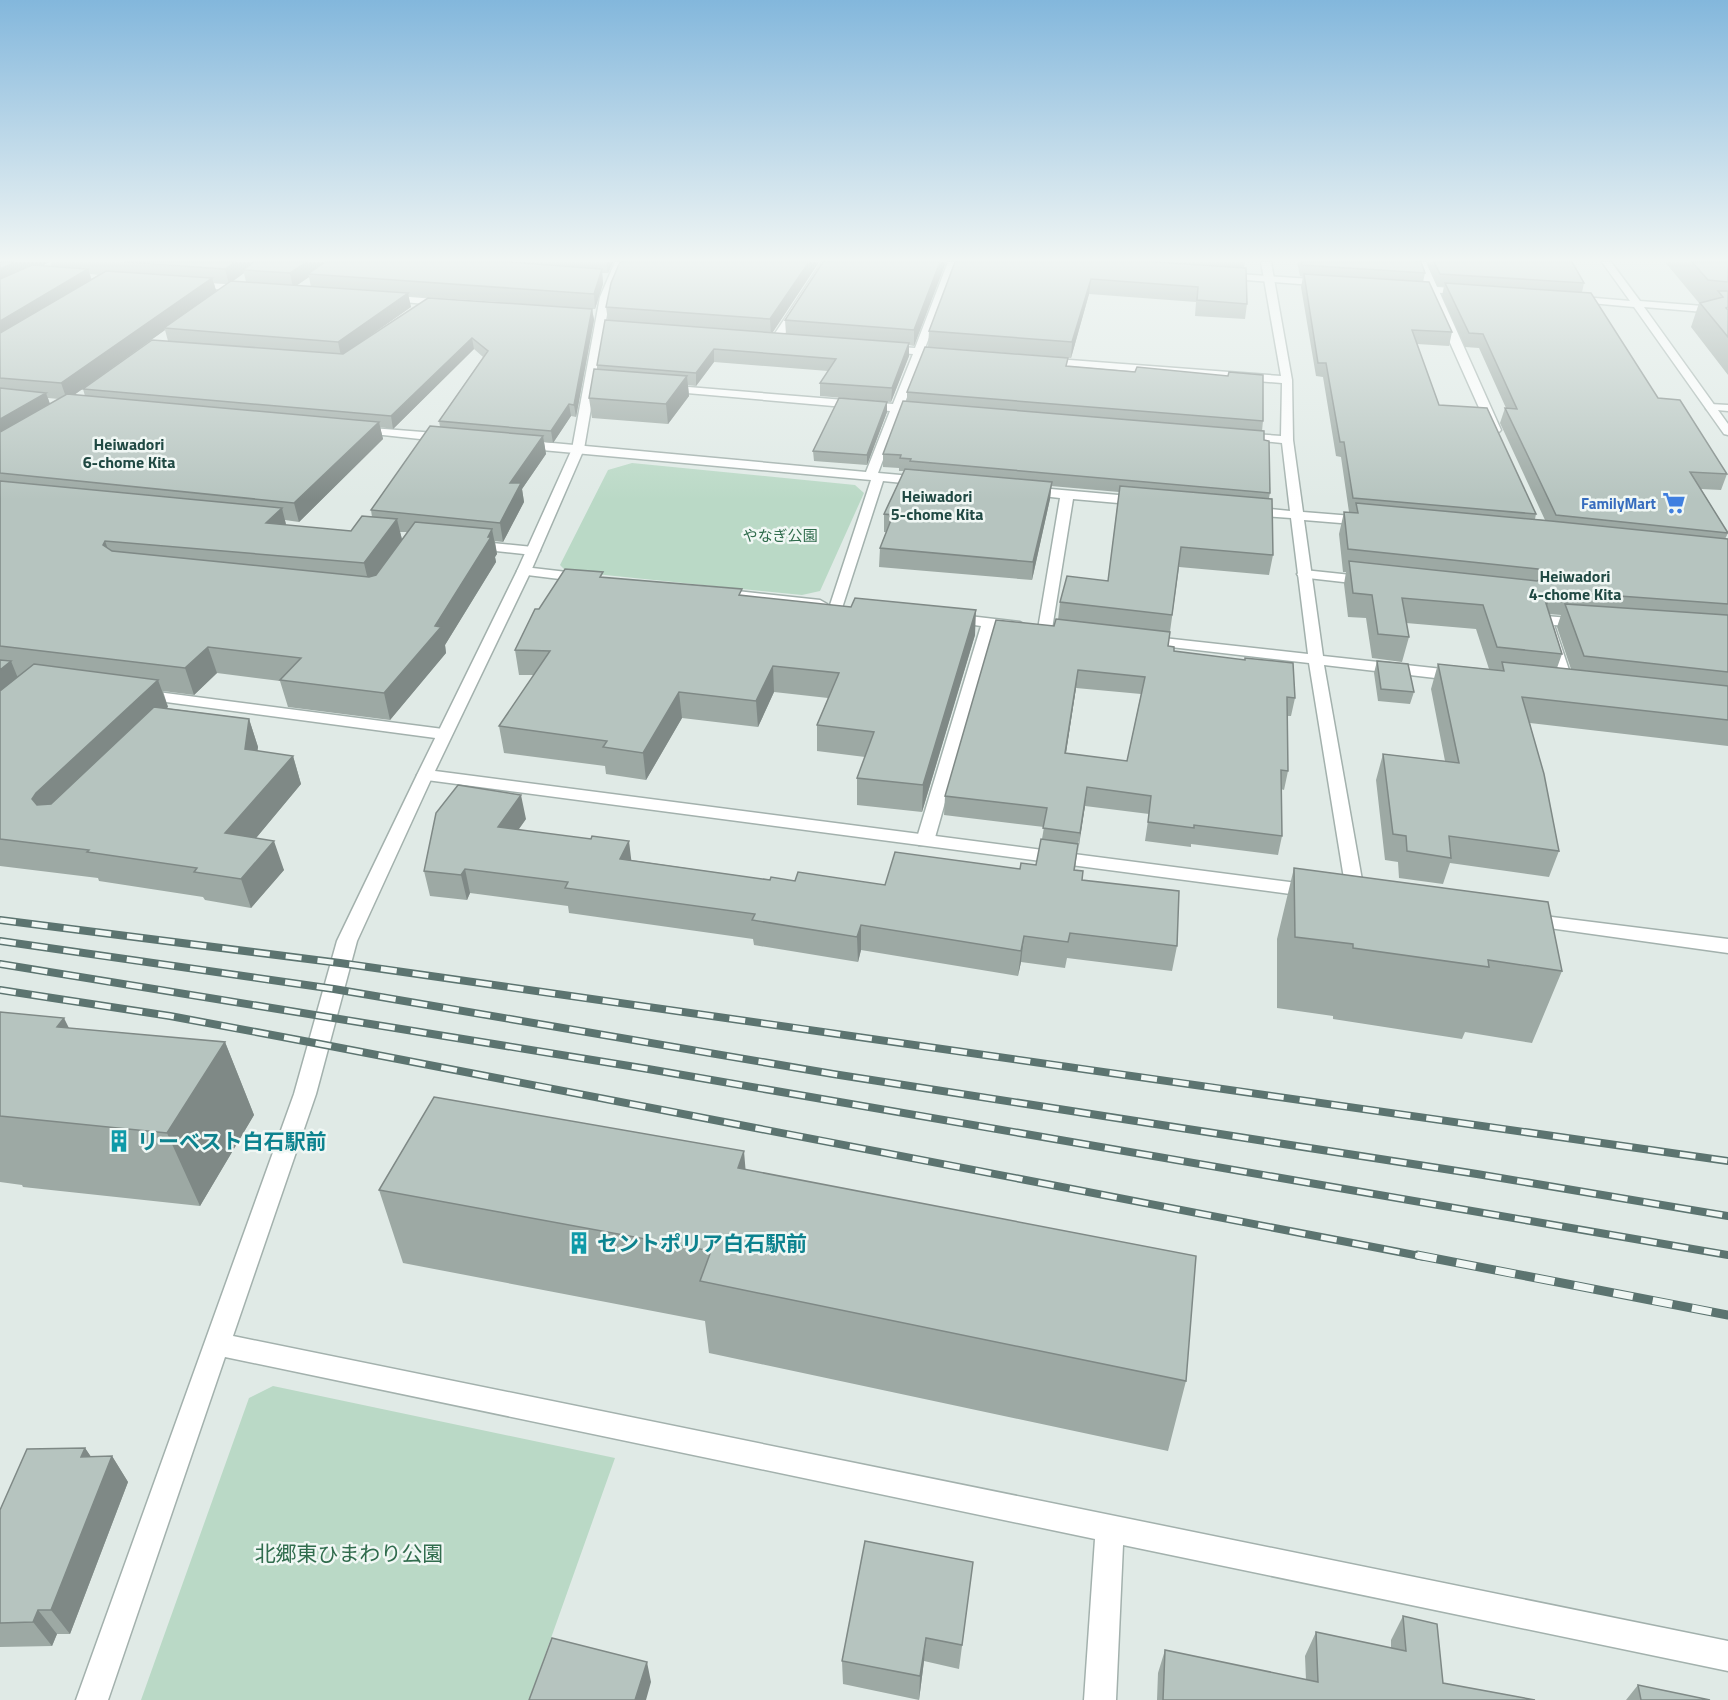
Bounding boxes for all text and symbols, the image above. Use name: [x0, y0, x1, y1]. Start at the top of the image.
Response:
district label: Heiwadori 6-chome Kita: [83, 432, 175, 474]
district label: Heiwadori 5-chome Kita: [891, 484, 983, 526]
supermarket icon: FamilyMart: [1661, 490, 1687, 516]
place label: FamilyMart: [1581, 492, 1657, 515]
park label: やなぎ公園: [742, 524, 818, 547]
district label: Heiwadori 4-chome Kita: [1529, 564, 1621, 606]
place label: リーベスト白石駅前: [137, 1125, 326, 1157]
building icon: リーベスト白石駅前: [106, 1128, 132, 1154]
place label: セントポリア白石駅前: [597, 1227, 807, 1259]
building icon: セントポリア白石駅前: [566, 1230, 592, 1256]
park label: 北郷東ひまわり公園: [255, 1537, 444, 1569]

